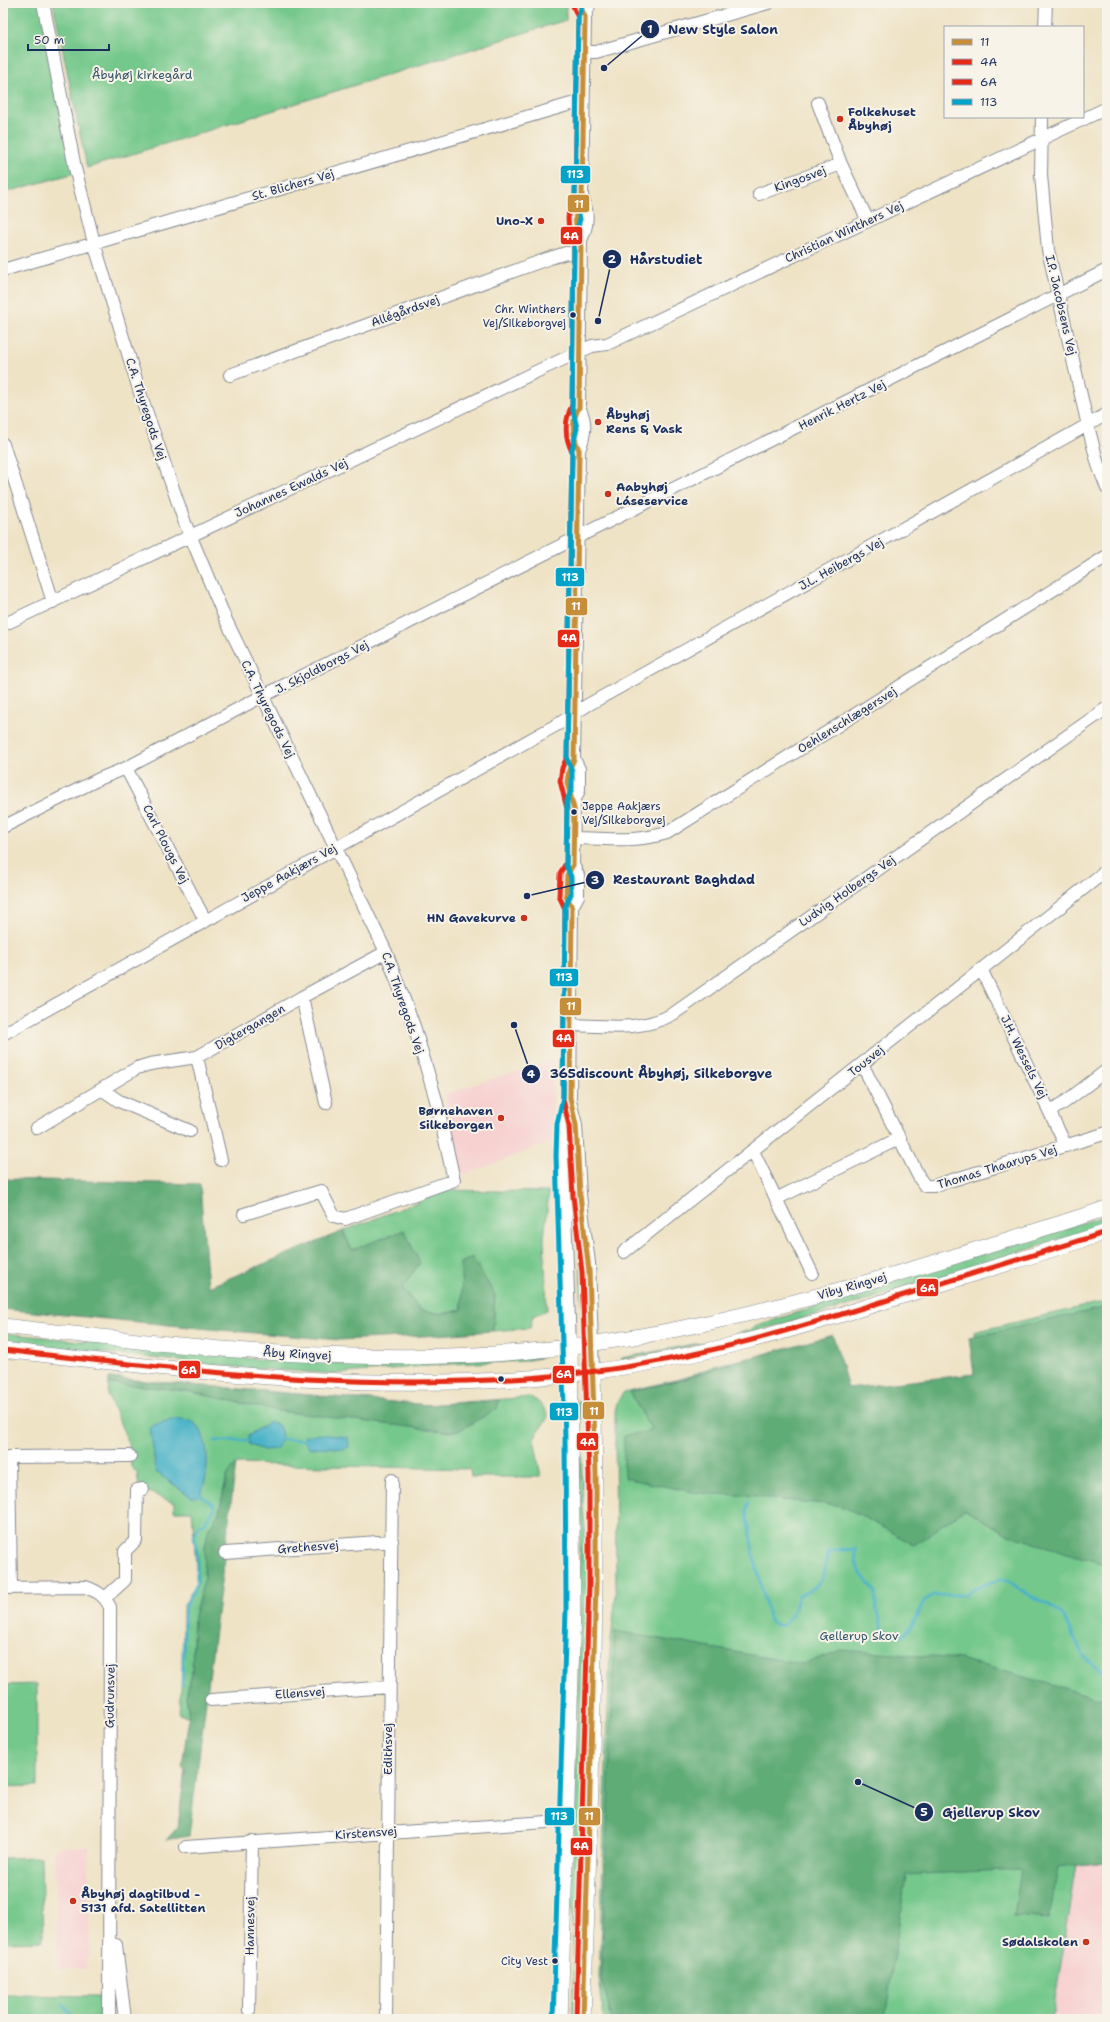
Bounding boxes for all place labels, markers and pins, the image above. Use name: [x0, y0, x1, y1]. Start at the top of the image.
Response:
callout: New Style Salon: [640, 17, 786, 42]
place label: Folkehuset Åbyhøj: [848, 104, 916, 134]
marker: Folkehuset Åbyhøj: [835, 114, 845, 124]
place label: Uno-X: [496, 213, 533, 229]
marker: Uno-X: [536, 216, 546, 226]
callout: Hårstudiet: [602, 247, 711, 272]
place label: Chr. Winthers Vej/Silkeborgvej: [483, 302, 566, 331]
marker: Chr. Winthers Vej/Silkeborgvej: [568, 310, 578, 320]
place label: Åbyhøj Rens & Vask: [606, 407, 683, 437]
marker: Åbyhøj Rens & Vask: [593, 417, 603, 427]
place label: Aabyhøj Láseservice: [616, 479, 688, 509]
marker: Aabyhøj Láseservice: [603, 489, 613, 499]
place label: Jeppe Aakjærs Vej/Silkeborgvej: [582, 799, 666, 828]
marker: Jeppe Aakjærs Vej/Silkeborgvej: [569, 807, 579, 817]
callout: Restaurant Baghdad: [585, 867, 763, 892]
place label: HN Gavekurve: [427, 910, 516, 926]
marker: HN Gavekurve: [519, 913, 529, 923]
callout: 365discount Åbyhøj, Silkeborgve: [521, 1061, 780, 1086]
place label: Børnehaven Silkeborgen: [418, 1103, 493, 1133]
marker: Børnehaven Silkeborgen: [496, 1113, 506, 1123]
unlabelled marker: [496, 1374, 506, 1384]
callout: Gjellerup Skov: [914, 1800, 1048, 1825]
place label: Åbyhøj dagtilbud - 5131 afd. Satellitten: [81, 1886, 205, 1916]
marker: Åbyhøj dagtilbud - 5131 afd. Satellitten: [68, 1896, 78, 1906]
place label: Sødalskolen: [1002, 1934, 1078, 1950]
marker: Sødalskolen: [1081, 1937, 1091, 1947]
place label: City Vest: [501, 1954, 548, 1969]
marker: City Vest: [550, 1956, 560, 1966]

